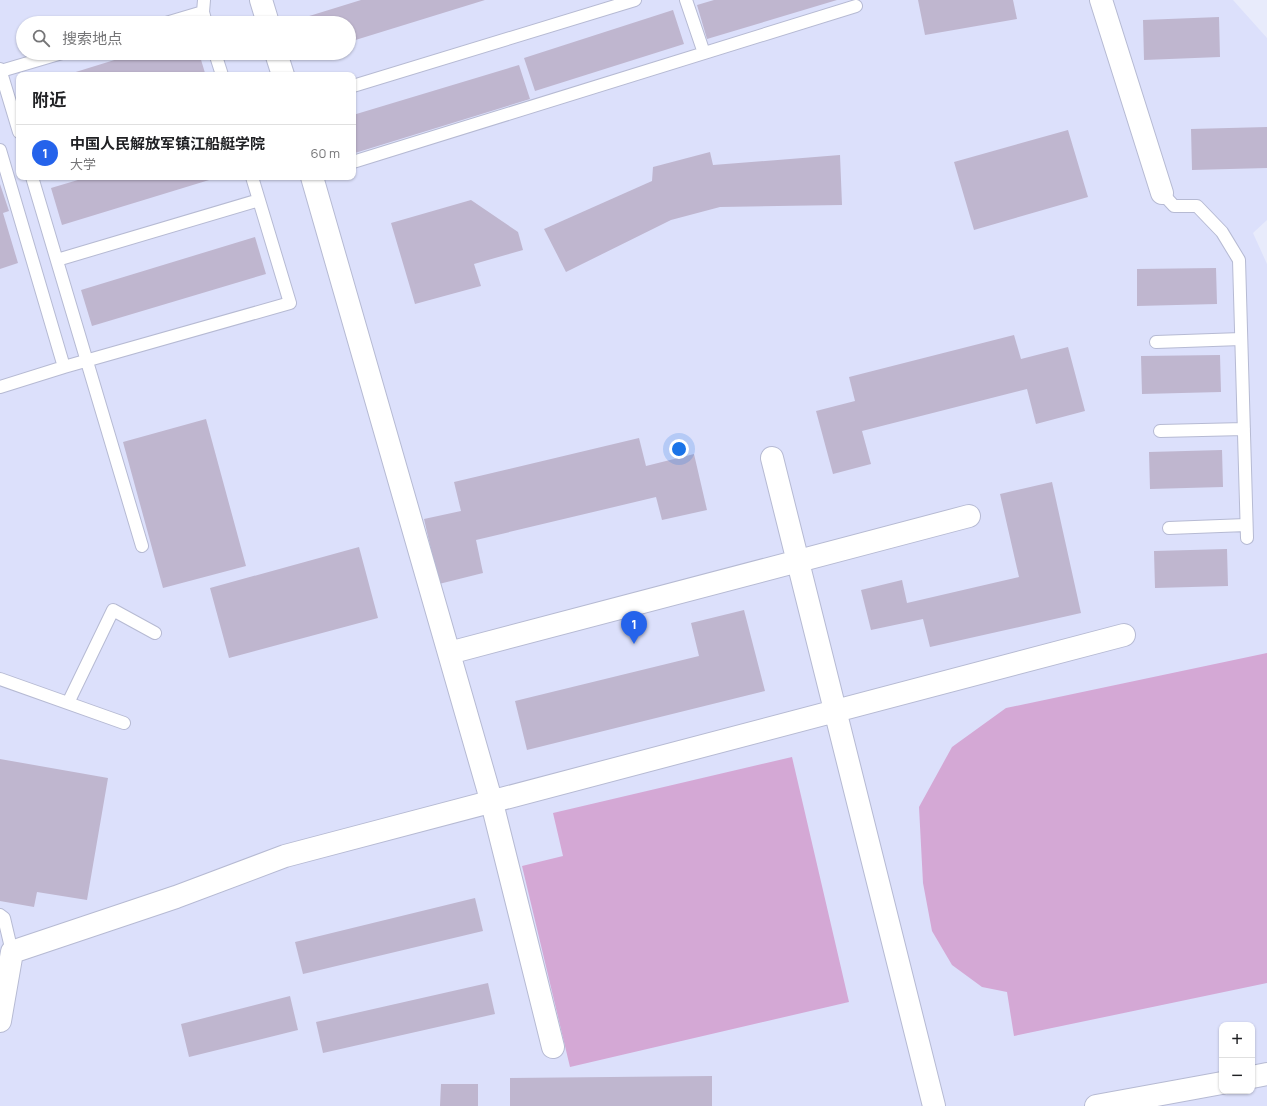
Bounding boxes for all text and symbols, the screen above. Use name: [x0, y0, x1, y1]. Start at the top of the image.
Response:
search box: [16, 16, 356, 60]
icon: search: [30, 27, 52, 49]
text: 搜索地点: [62, 28, 122, 49]
text: 附近: [32, 88, 66, 111]
text: 中国人民解放军镇江船艇学院: [70, 133, 265, 154]
text: 1: [42, 144, 48, 162]
text: 60 m: [310, 144, 340, 162]
text: 大学: [70, 155, 96, 173]
your location: [669, 439, 689, 459]
pin: 1: [621, 611, 647, 644]
map controls: [1219, 1022, 1255, 1094]
button: +: [1219, 1022, 1255, 1058]
button: −: [1219, 1058, 1255, 1094]

